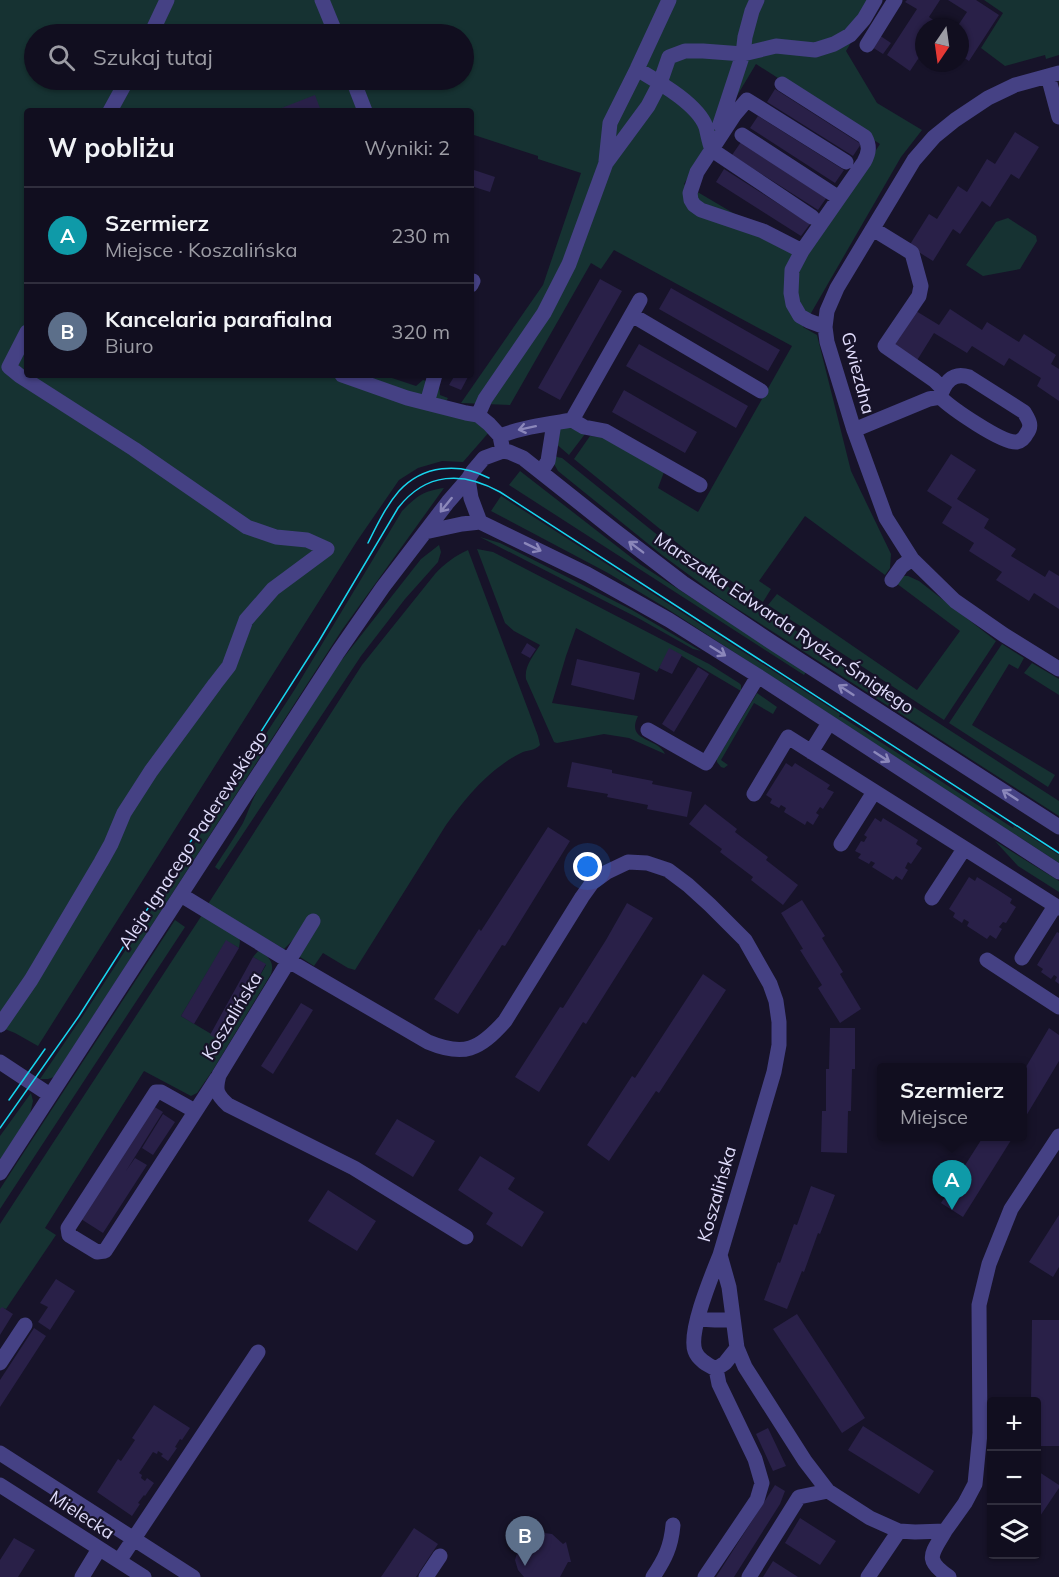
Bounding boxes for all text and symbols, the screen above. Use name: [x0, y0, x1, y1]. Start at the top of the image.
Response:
north arrow: [915, 18, 969, 72]
search box: [24, 24, 474, 90]
icon: search: [45, 41, 78, 74]
text: Szukaj tutaj: [93, 43, 213, 71]
text: W pobliżu: [48, 131, 175, 164]
text: Wyniki: 2: [364, 135, 450, 160]
text: Szermierz: [105, 209, 209, 237]
text: A: [60, 223, 75, 248]
text: 230 m: [391, 223, 450, 248]
text: Miejsce · Koszalińska: [105, 237, 297, 262]
text: Kancelaria parafialna: [105, 305, 332, 333]
text: B: [61, 319, 74, 344]
text: 320 m: [391, 319, 450, 344]
street label: Gwiezdna: [836, 329, 880, 416]
text: Biuro: [105, 333, 153, 358]
one-way arrow: [517, 423, 537, 434]
one-way arrow: [439, 497, 452, 513]
street label: Marszałka Edwarda Rydza-Śmigłego: [650, 527, 918, 718]
one-way arrow: [629, 541, 645, 554]
one-way arrow: [524, 542, 542, 554]
one-way arrow: [709, 645, 726, 657]
one-way arrow: [837, 683, 854, 696]
street label: Aleja Ignacego Paderewskiego: [113, 726, 272, 953]
one-way arrow: [873, 752, 890, 764]
one-way arrow: [1002, 789, 1019, 801]
your location: [573, 852, 602, 881]
street label: Koszalińska: [196, 968, 267, 1064]
popup: [877, 1063, 1027, 1141]
text: Szermierz: [900, 1076, 1004, 1104]
text: Miejsce: [900, 1104, 968, 1129]
street label: Koszalińska: [692, 1143, 741, 1244]
pin: A: [932, 1160, 972, 1210]
map controls: [987, 1397, 1041, 1559]
button: +: [987, 1397, 1041, 1451]
button: −: [987, 1451, 1041, 1505]
street label: Mielecka: [46, 1485, 119, 1544]
button: layers: [987, 1505, 1041, 1559]
pin: B: [506, 1516, 544, 1566]

